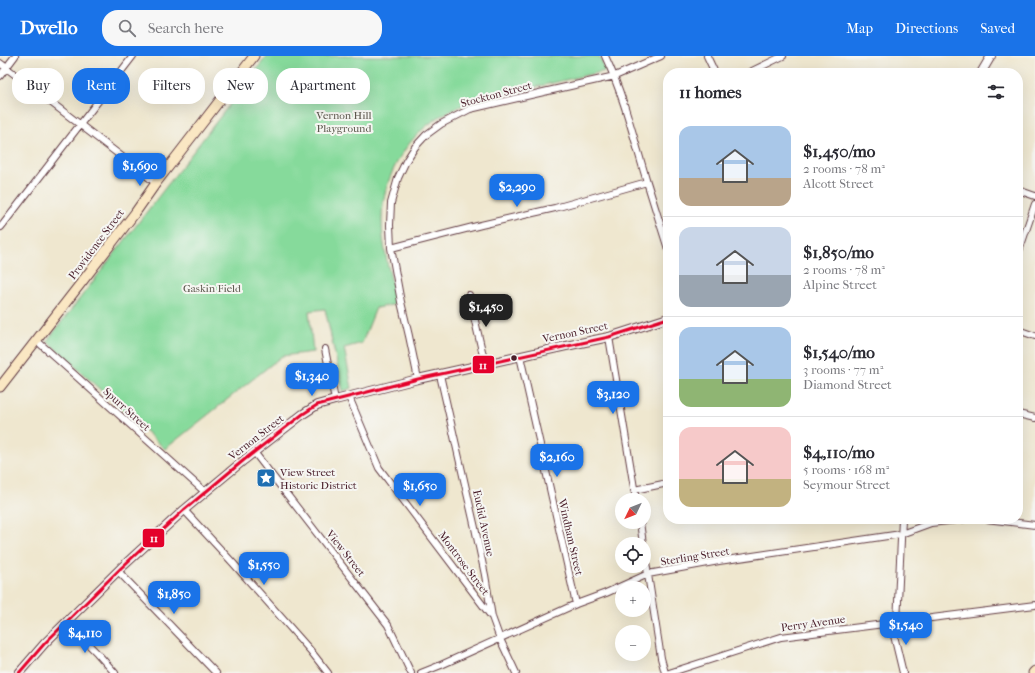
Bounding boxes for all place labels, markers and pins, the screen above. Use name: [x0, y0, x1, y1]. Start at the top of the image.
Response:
pin: $1,690: [107, 153, 173, 187]
pin: $2,290: [484, 174, 550, 208]
pin: $1,450: [453, 294, 519, 328]
unlabelled marker: [509, 353, 519, 363]
pin: $1,340: [279, 363, 345, 397]
pin: $3,120: [580, 381, 646, 415]
pin: $2,160: [524, 444, 590, 478]
place label: View Street Historic District: [279, 466, 357, 492]
place icon: View Street Historic District: [255, 467, 277, 489]
pin: $1,650: [387, 473, 453, 507]
pin: $1,550: [231, 552, 297, 586]
pin: $1,850: [141, 581, 207, 615]
pin: $1,540: [873, 612, 939, 646]
pin: $4,110: [52, 620, 118, 654]

